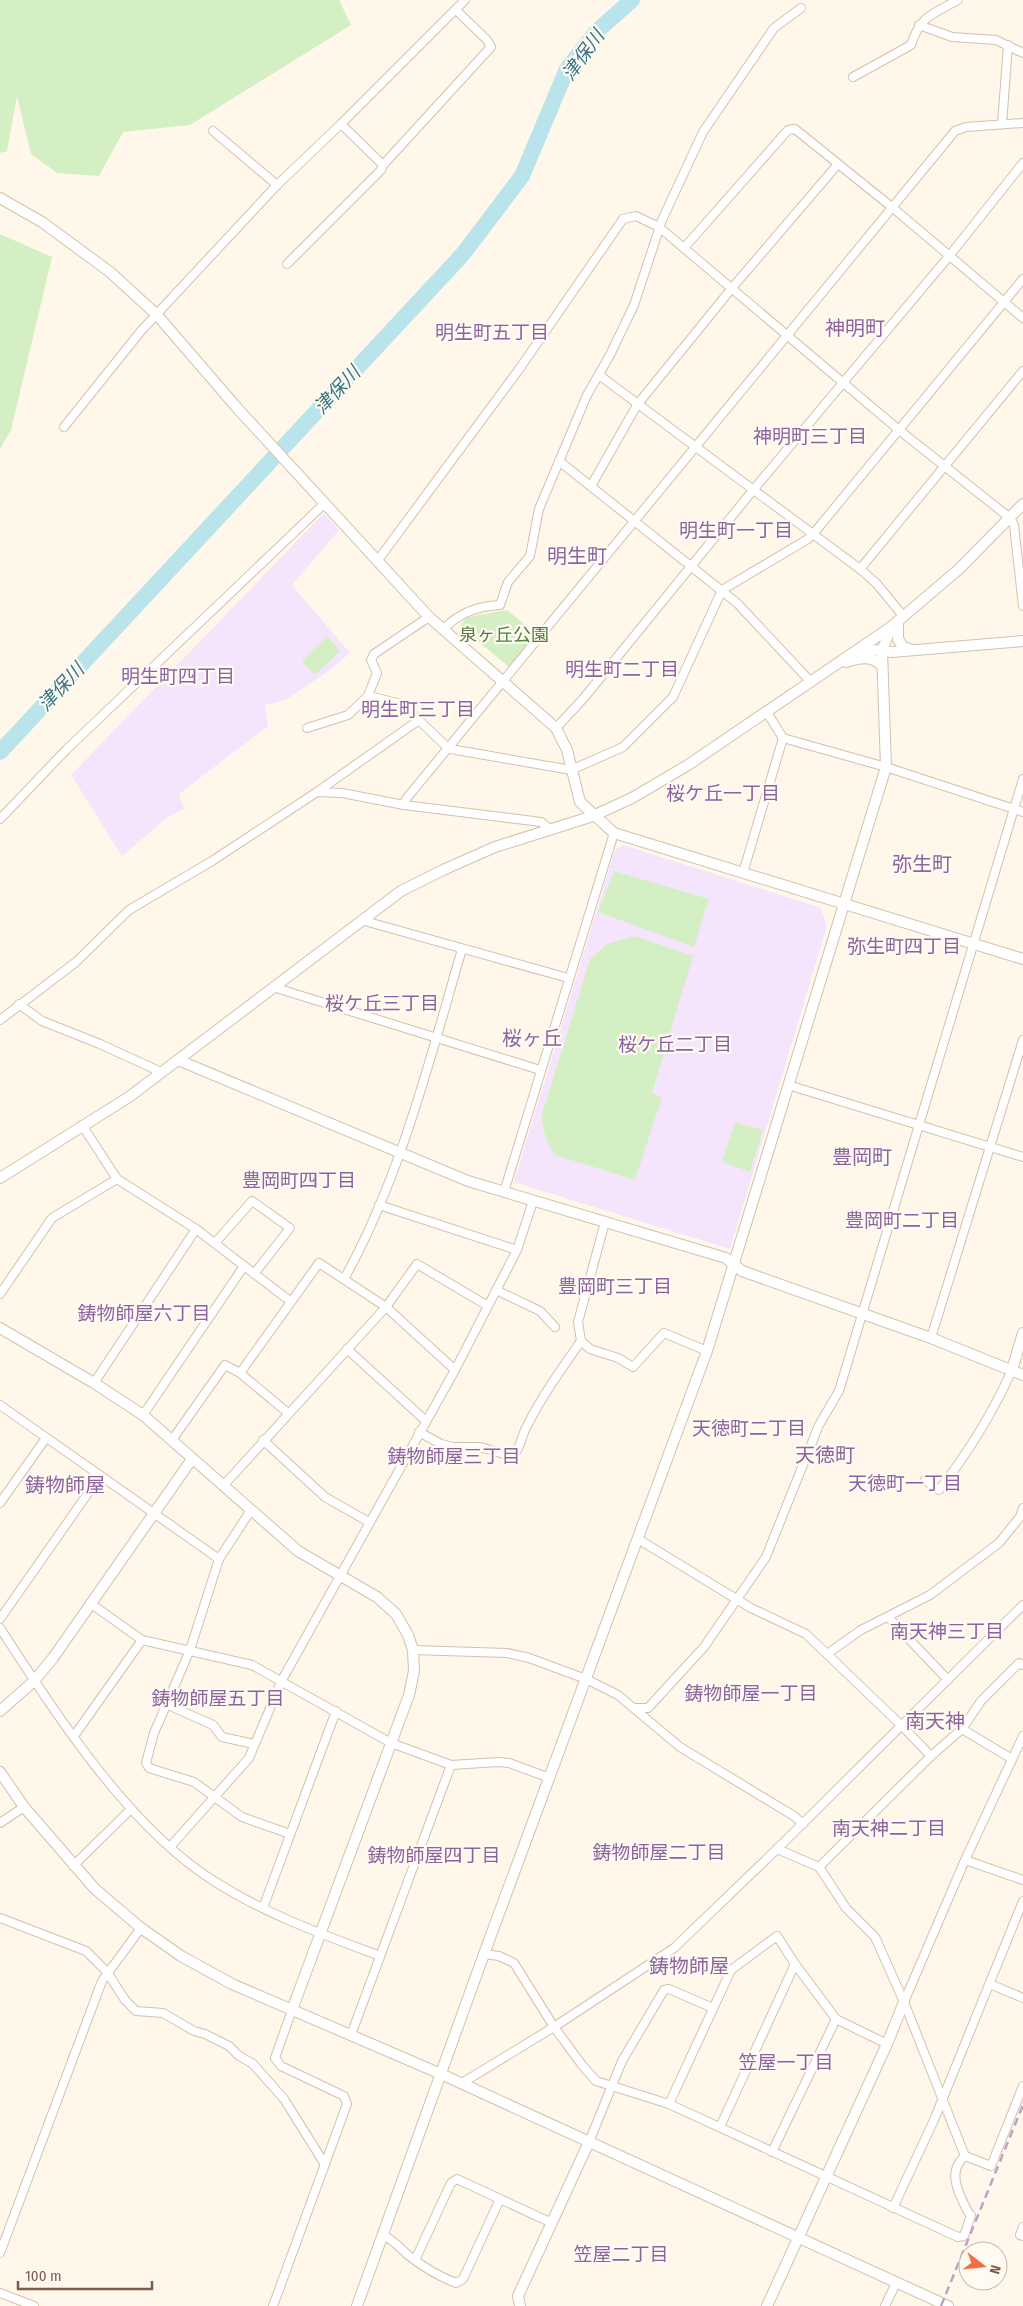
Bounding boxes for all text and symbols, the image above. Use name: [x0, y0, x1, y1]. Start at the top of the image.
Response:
water label: 津保川: [557, 24, 610, 85]
district label: 神明町: [825, 316, 885, 340]
district label: 明生町五丁目: [435, 321, 549, 344]
water label: 津保川: [309, 360, 366, 419]
district label: 神明町三丁目: [753, 425, 867, 448]
district label: 明生町一丁目: [679, 519, 793, 542]
district label: 明生町: [547, 544, 607, 568]
park label: 泉ヶ丘公園: [459, 624, 549, 646]
water label: 津保川: [33, 657, 90, 716]
district label: 明生町二丁目: [565, 658, 679, 681]
district label: 明生町四丁目: [121, 665, 235, 688]
district label: 明生町三丁目: [361, 698, 475, 721]
district label: 桜ケ丘一丁目: [666, 782, 780, 805]
district label: 弥生町: [892, 852, 952, 876]
district label: 弥生町四丁目: [847, 935, 961, 958]
district label: 桜ケ丘三丁目: [325, 992, 439, 1015]
district label: 桜ヶ丘: [502, 1026, 562, 1050]
district label: 桜ケ丘二丁目: [618, 1033, 732, 1056]
district label: 豊岡町: [832, 1145, 892, 1169]
district label: 豊岡町四丁目: [242, 1169, 356, 1192]
district label: 豊岡町二丁目: [845, 1209, 959, 1232]
district label: 豊岡町三丁目: [558, 1275, 672, 1298]
district label: 鋳物師屋六丁目: [77, 1302, 211, 1325]
district label: 天徳町二丁目: [692, 1417, 806, 1440]
district label: 天徳町: [795, 1443, 855, 1467]
district label: 鋳物師屋三丁目: [387, 1445, 521, 1468]
district label: 天徳町一丁目: [848, 1472, 962, 1495]
district label: 鋳物師屋: [25, 1473, 105, 1497]
district label: 南天神三丁目: [890, 1620, 1004, 1643]
district label: 鋳物師屋一丁目: [684, 1682, 818, 1705]
district label: 鋳物師屋五丁目: [151, 1687, 285, 1710]
district label: 南天神: [905, 1709, 965, 1733]
district label: 南天神二丁目: [832, 1817, 946, 1840]
district label: 鋳物師屋二丁目: [592, 1841, 726, 1864]
district label: 鋳物師屋四丁目: [367, 1844, 501, 1867]
district label: 鋳物師屋: [649, 1954, 729, 1978]
district label: 笠屋一丁目: [738, 2051, 834, 2074]
north arrow: [958, 2241, 1008, 2291]
district label: 笠屋二丁目: [573, 2243, 669, 2266]
scale bar: [18, 2258, 151, 2290]
text: N: [986, 2263, 1004, 2276]
text: 100 m: [25, 2267, 62, 2285]

